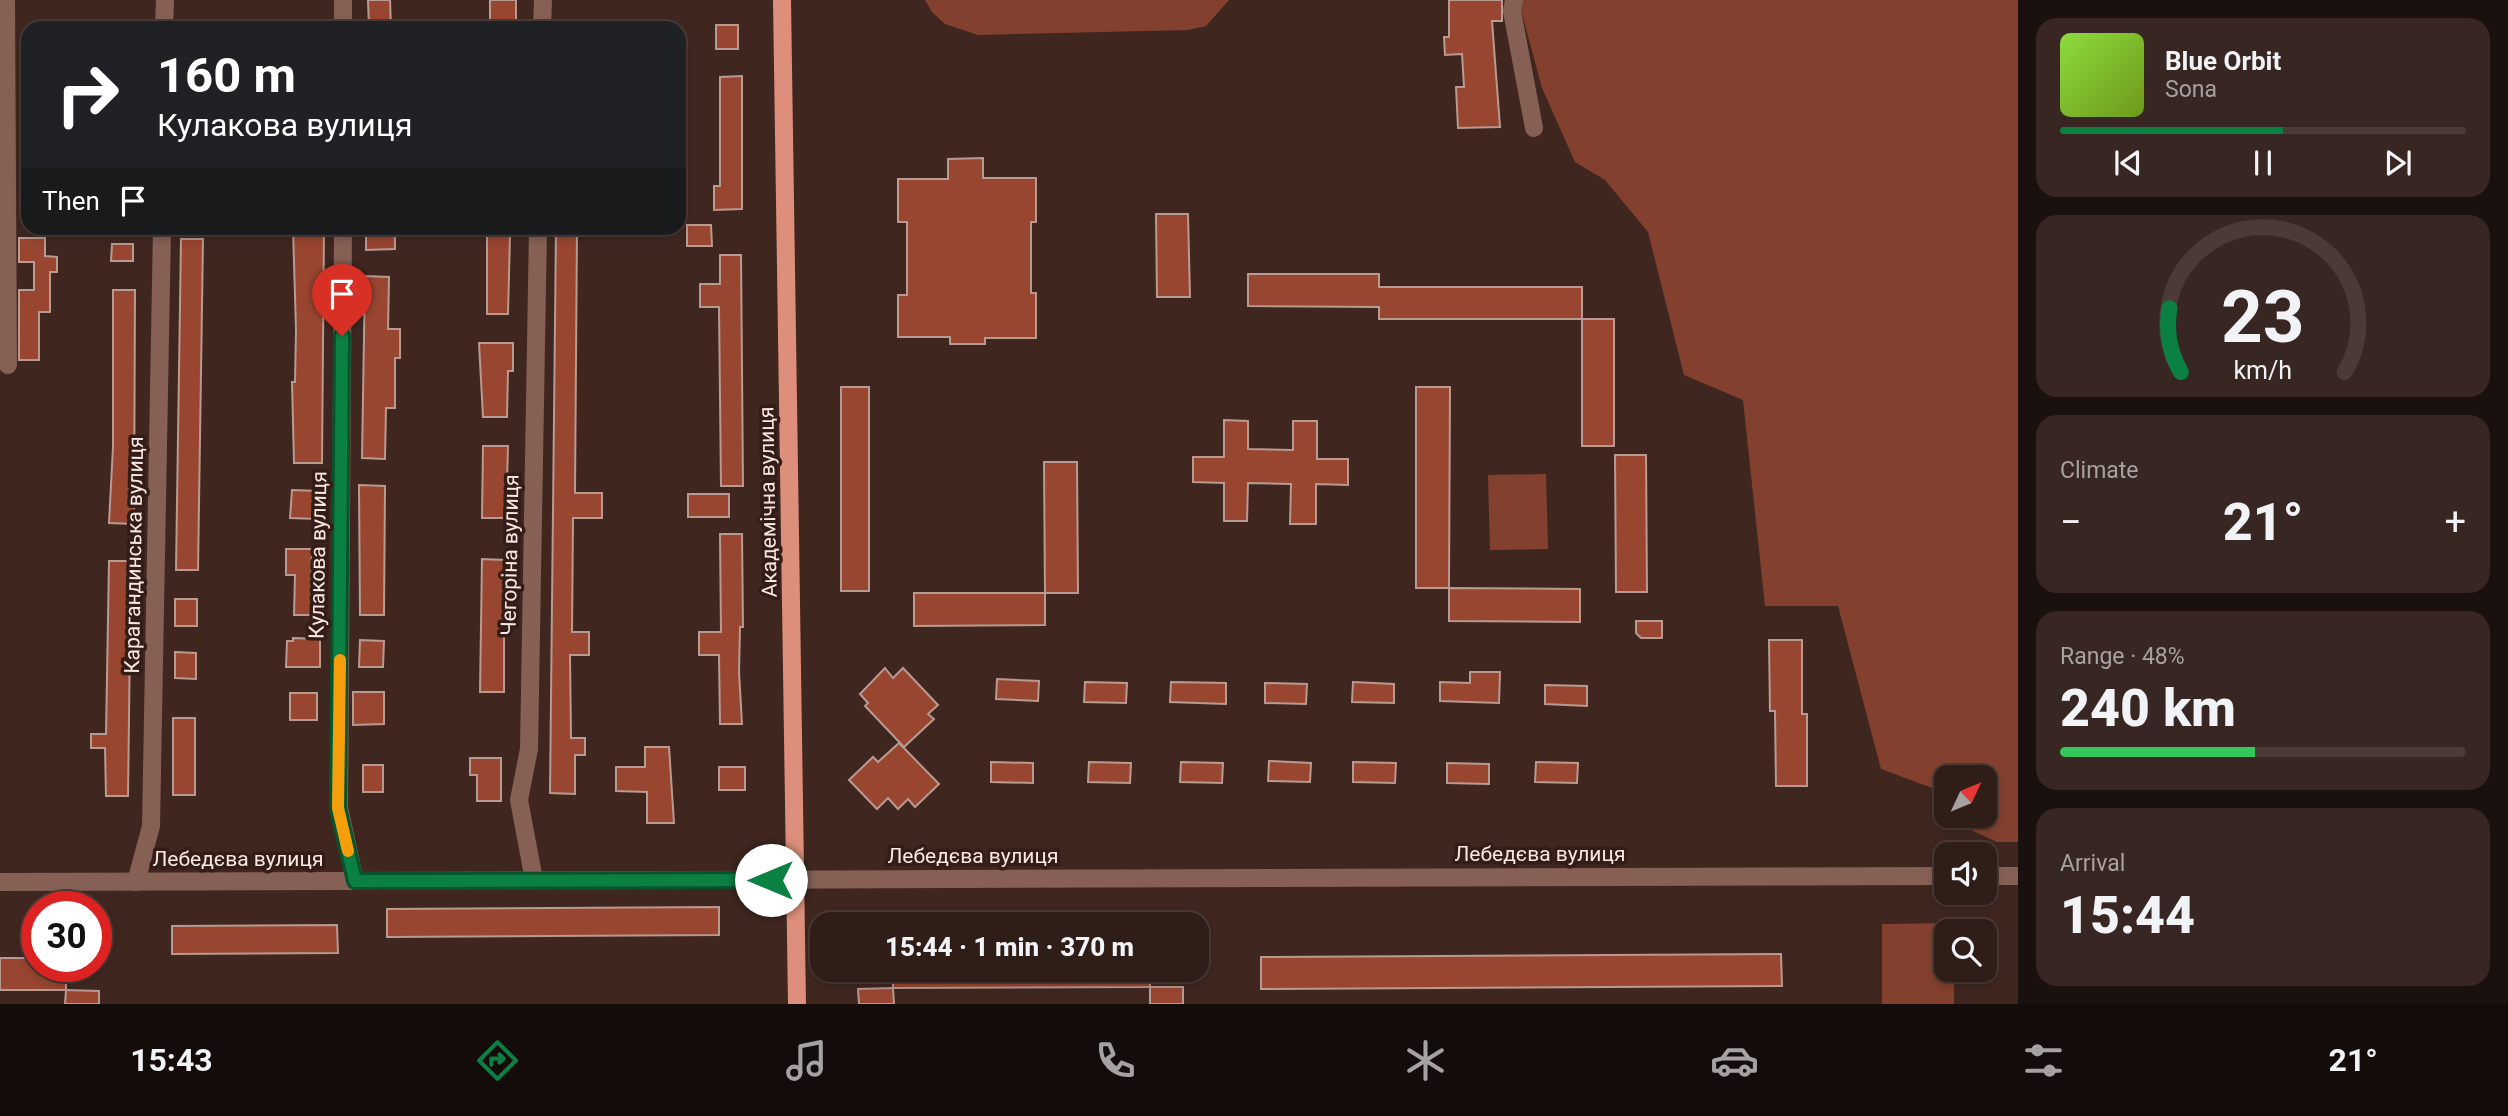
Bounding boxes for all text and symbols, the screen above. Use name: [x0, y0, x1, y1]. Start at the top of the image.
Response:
text: Blue Orbit: [2165, 46, 2281, 76]
text: 160 m: [157, 47, 296, 104]
icon: right: [42, 49, 133, 140]
text: Sona: [2165, 76, 2217, 103]
text: Кулакова вулиця: [157, 106, 413, 144]
icon: previous: [2109, 144, 2147, 182]
icon: pause: [2244, 144, 2282, 182]
icon: next: [2379, 144, 2417, 182]
icon: arrive: [114, 182, 152, 220]
text: Then: [42, 186, 100, 216]
pin: [312, 264, 372, 336]
text: 23: [2221, 274, 2305, 360]
icon: arrive: [323, 275, 361, 313]
text: km/h: [2234, 355, 2292, 384]
street label: Академічна вулиця: [754, 406, 782, 598]
street label: Карагандинська вулиця: [120, 436, 148, 674]
text: Climate: [2060, 457, 2139, 484]
street label: Кулакова вулиця: [305, 471, 331, 639]
street label: Чегоріна вулиця: [497, 474, 523, 636]
text: 21°: [2223, 492, 2303, 553]
text: −: [2060, 500, 2082, 544]
text: +: [2444, 500, 2466, 544]
text: Range · 48%: [2060, 643, 2185, 670]
text: 240 km: [2060, 678, 2236, 739]
north arrow: [1934, 765, 1997, 828]
map controls: [1934, 765, 1997, 982]
street label: Лебедєва вулиця: [1454, 842, 1626, 866]
button: sound: [1934, 842, 1997, 905]
position arrow: [734, 843, 808, 917]
street label: Лебедєва вулиця: [887, 844, 1059, 868]
street label: Лебедєва вулиця: [152, 847, 324, 871]
text: Arrival: [2060, 850, 2125, 877]
text: 15:44: [2060, 885, 2195, 946]
speed limit sign: 30: [21, 891, 112, 982]
button: search: [1934, 919, 1997, 982]
text: 15:44 · 1 min · 370 m: [885, 932, 1134, 962]
icon: directions: [473, 1036, 522, 1085]
icon: music: [782, 1036, 831, 1085]
icon: phone: [1091, 1036, 1140, 1085]
icon: climate: [1401, 1036, 1450, 1085]
icon: car: [1710, 1036, 1759, 1085]
icon: filters: [2019, 1036, 2068, 1085]
text: 15:43: [130, 1041, 213, 1079]
text: 21°: [2329, 1041, 2378, 1079]

